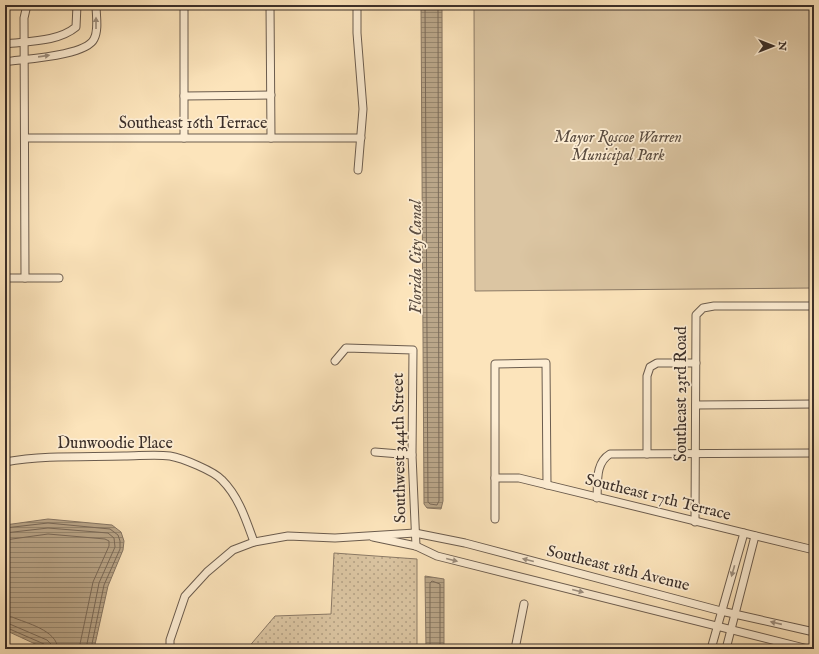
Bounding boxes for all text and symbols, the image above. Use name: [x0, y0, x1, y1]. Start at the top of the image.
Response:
one-way arrow: [93, 16, 99, 29]
north arrow: [753, 26, 793, 66]
text: N: [775, 40, 789, 51]
one-way arrow: [37, 53, 50, 59]
street label: Southeast 16th Terrace: [119, 114, 267, 134]
park label: Mayor Roscoe Warren Municipal Park: [554, 128, 682, 166]
water label: Florida City Canal: [406, 198, 427, 314]
street label: Southeast 23rd Road: [672, 326, 692, 462]
street label: Southwest 344th Street: [389, 372, 411, 523]
street label: Dunwoodie Place: [57, 434, 173, 454]
street label: Southeast 17th Terrace: [583, 470, 733, 526]
street label: Southeast 18th Avenue: [544, 542, 692, 596]
one-way arrow: [446, 557, 458, 563]
one-way arrow: [522, 557, 534, 563]
one-way arrow: [730, 565, 736, 577]
one-way arrow: [572, 589, 585, 595]
one-way arrow: [770, 620, 782, 626]

